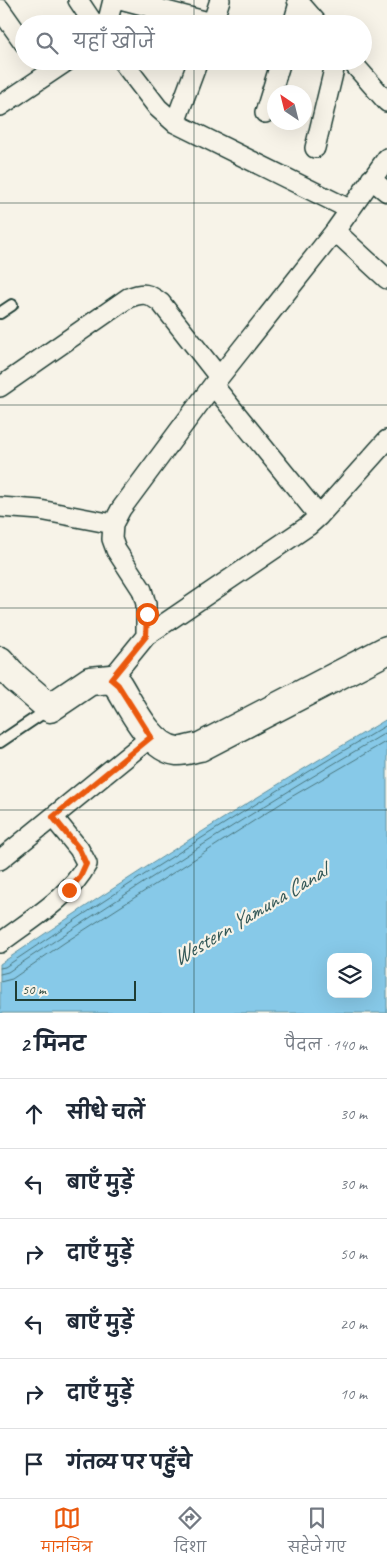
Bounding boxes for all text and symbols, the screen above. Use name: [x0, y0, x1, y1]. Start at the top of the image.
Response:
search box: [15, 15, 372, 70]
icon: search: [33, 29, 61, 57]
text: यहाँ खोजें: [73, 30, 154, 54]
north arrow: [267, 85, 312, 130]
route start: [136, 603, 159, 626]
water label: Western Yamuna Canal: [167, 854, 338, 972]
route end: [58, 879, 81, 902]
map controls: [327, 953, 372, 998]
button: layers: [327, 953, 372, 998]
scale bar: [15, 978, 136, 1001]
text: 50 m: [22, 981, 46, 998]
text: 2 मिनट: [20, 1031, 86, 1057]
text: पैदल · 140 m: [285, 1035, 367, 1055]
icon: ahead: [20, 1100, 48, 1128]
text: सीधे चलें: [67, 1101, 145, 1125]
text: 30 m: [340, 1104, 367, 1124]
icon: left: [20, 1170, 48, 1198]
text: बाएँ मुड़ें: [67, 1171, 133, 1195]
text: 30 m: [340, 1174, 367, 1194]
icon: right: [20, 1240, 48, 1268]
text: दाएँ मुड़ें: [67, 1241, 133, 1265]
text: 50 m: [340, 1244, 367, 1264]
icon: left: [20, 1310, 48, 1338]
text: बाएँ मुड़ें: [67, 1311, 133, 1335]
text: 20 m: [340, 1314, 367, 1334]
icon: right: [20, 1380, 48, 1408]
text: दाएँ मुड़ें: [67, 1381, 133, 1405]
text: 10 m: [340, 1384, 367, 1404]
icon: arrive: [20, 1450, 48, 1478]
text: गंतव्य पर पहुँचे: [67, 1451, 192, 1475]
tab: मानचित्र: [41, 1504, 92, 1563]
tab: दिशा: [174, 1504, 206, 1563]
tab: सहेजे गए: [288, 1504, 346, 1563]

